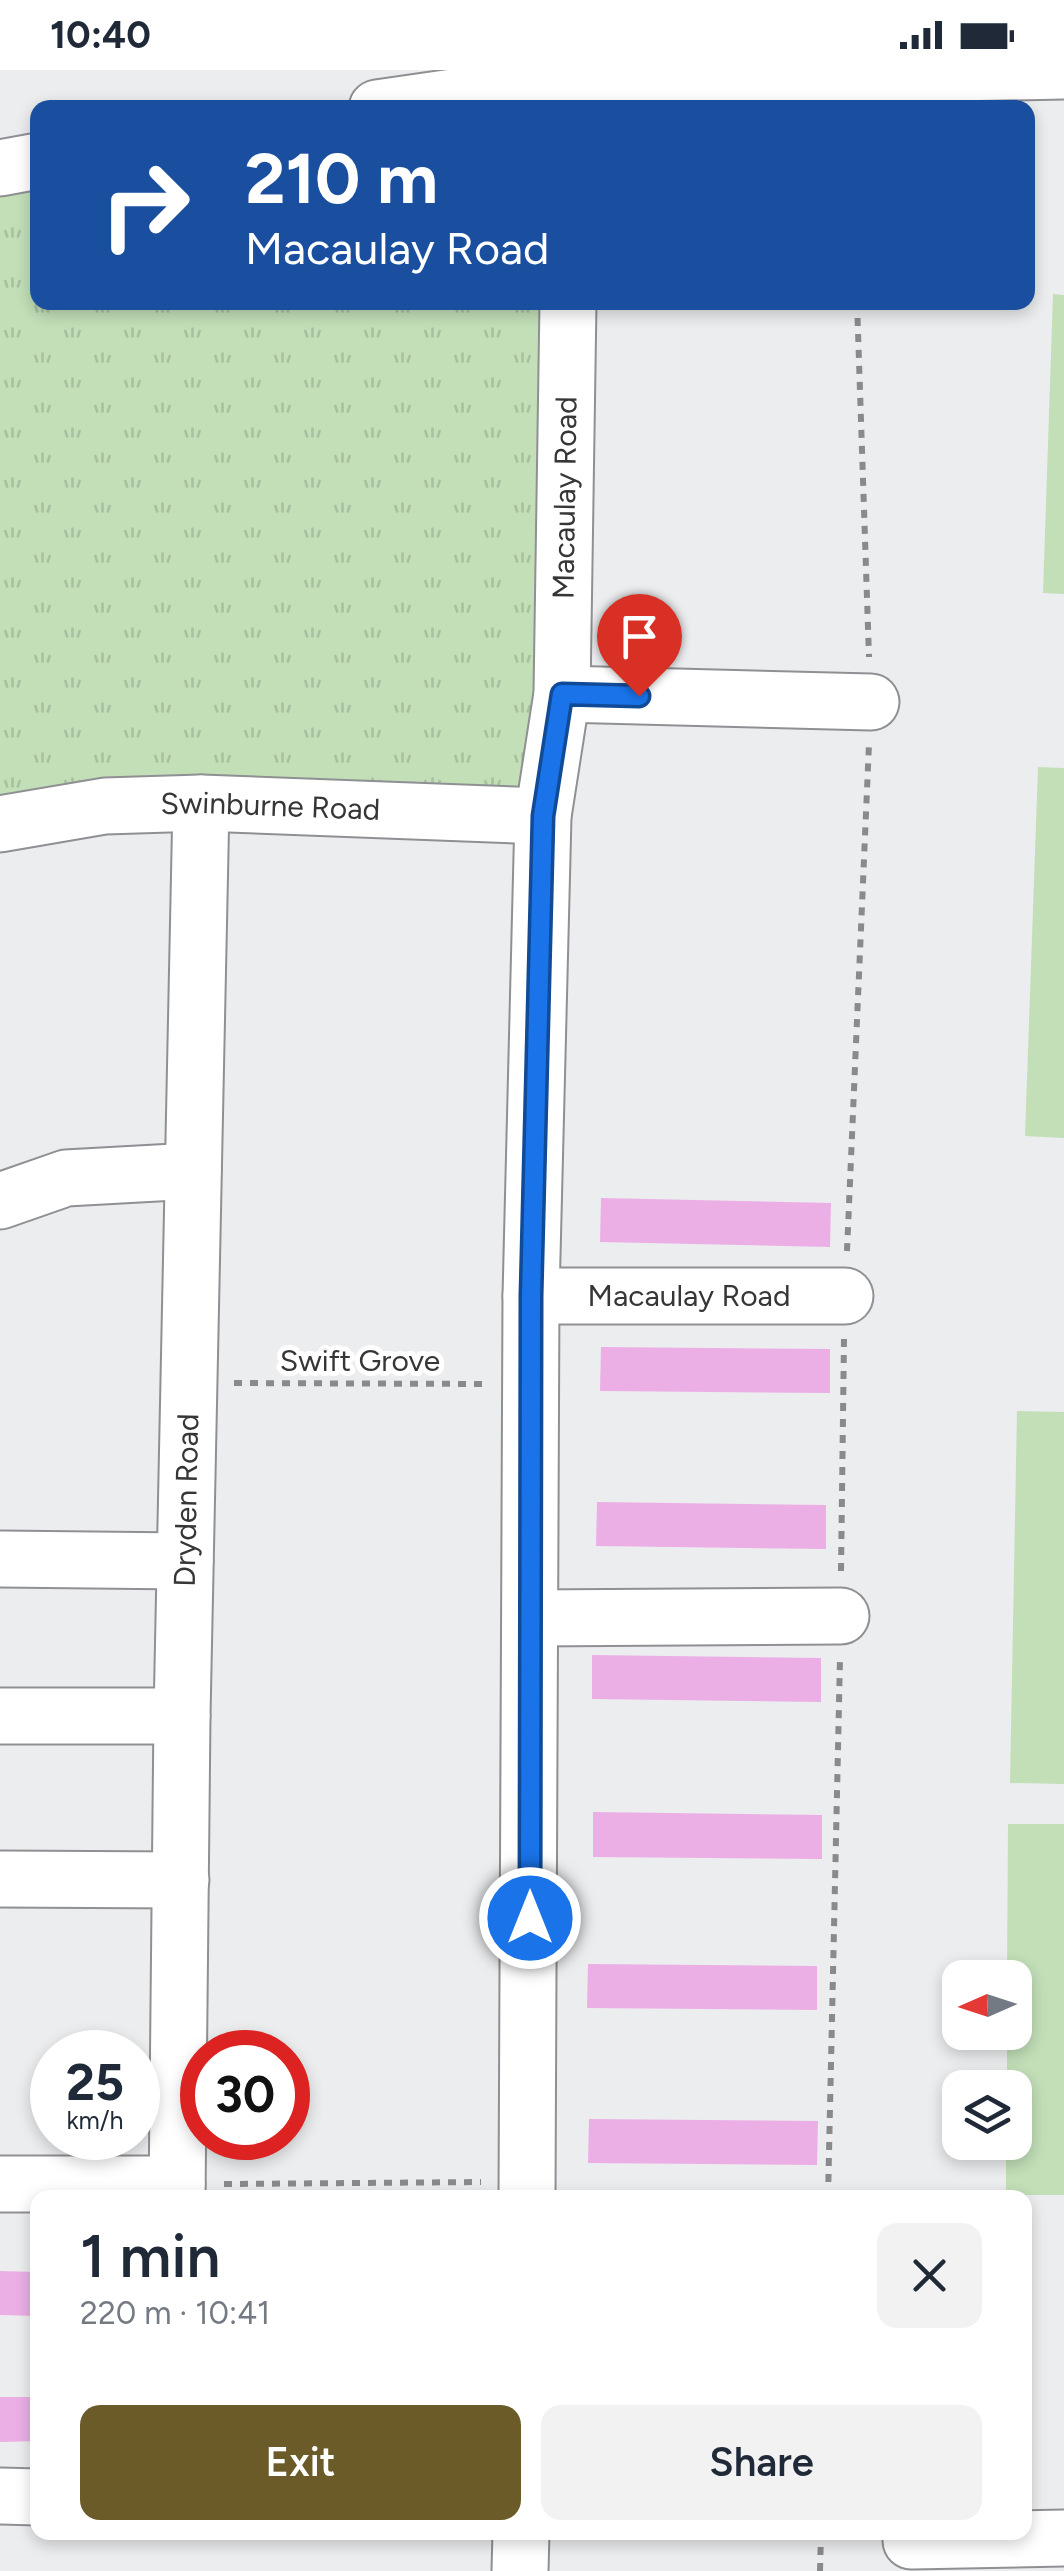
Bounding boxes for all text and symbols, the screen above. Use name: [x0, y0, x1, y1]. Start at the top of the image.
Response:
text: 10:40: [50, 12, 151, 58]
text: 210 m: [245, 136, 438, 221]
icon: right: [80, 140, 210, 270]
text: Macaulay Road: [245, 221, 549, 275]
street label: Macaulay Road: [544, 396, 585, 599]
pin: [597, 594, 682, 697]
icon: arrive: [612, 609, 667, 664]
street label: Swinburne Road: [160, 784, 381, 828]
street label: Macaulay Road: [588, 1277, 790, 1314]
street label: Swift Grove: [280, 1342, 440, 1379]
street label: Dryden Road: [166, 1413, 206, 1587]
position arrow: [478, 1866, 582, 1970]
north arrow: [942, 1960, 1032, 2050]
map controls: [942, 1960, 1032, 2160]
speed limit sign: 30: [180, 2030, 310, 2160]
text: 25: [66, 2052, 124, 2113]
button: layers: [942, 2070, 1032, 2160]
text: km/h: [66, 2105, 124, 2135]
text: 1 min: [80, 2220, 220, 2292]
button: close: [877, 2223, 982, 2328]
text: 220 m · 10:41: [80, 2294, 270, 2332]
button: Exit: [80, 2405, 521, 2520]
button: Share: [541, 2405, 982, 2520]

